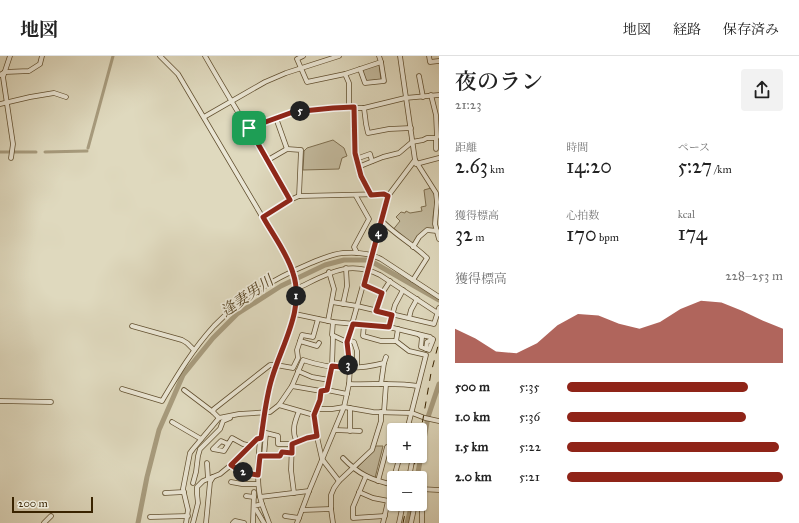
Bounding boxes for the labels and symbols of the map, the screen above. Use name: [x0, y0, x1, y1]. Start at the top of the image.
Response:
pin: 5: [290, 101, 310, 121]
pin: [232, 111, 266, 145]
pin: 4: [368, 223, 388, 243]
water label: 逢妻男川: [217, 270, 278, 321]
pin: 1: [286, 286, 306, 306]
pin: 3: [338, 355, 358, 375]
pin: 2: [233, 462, 253, 482]
scale bar: [12, 495, 93, 514]

